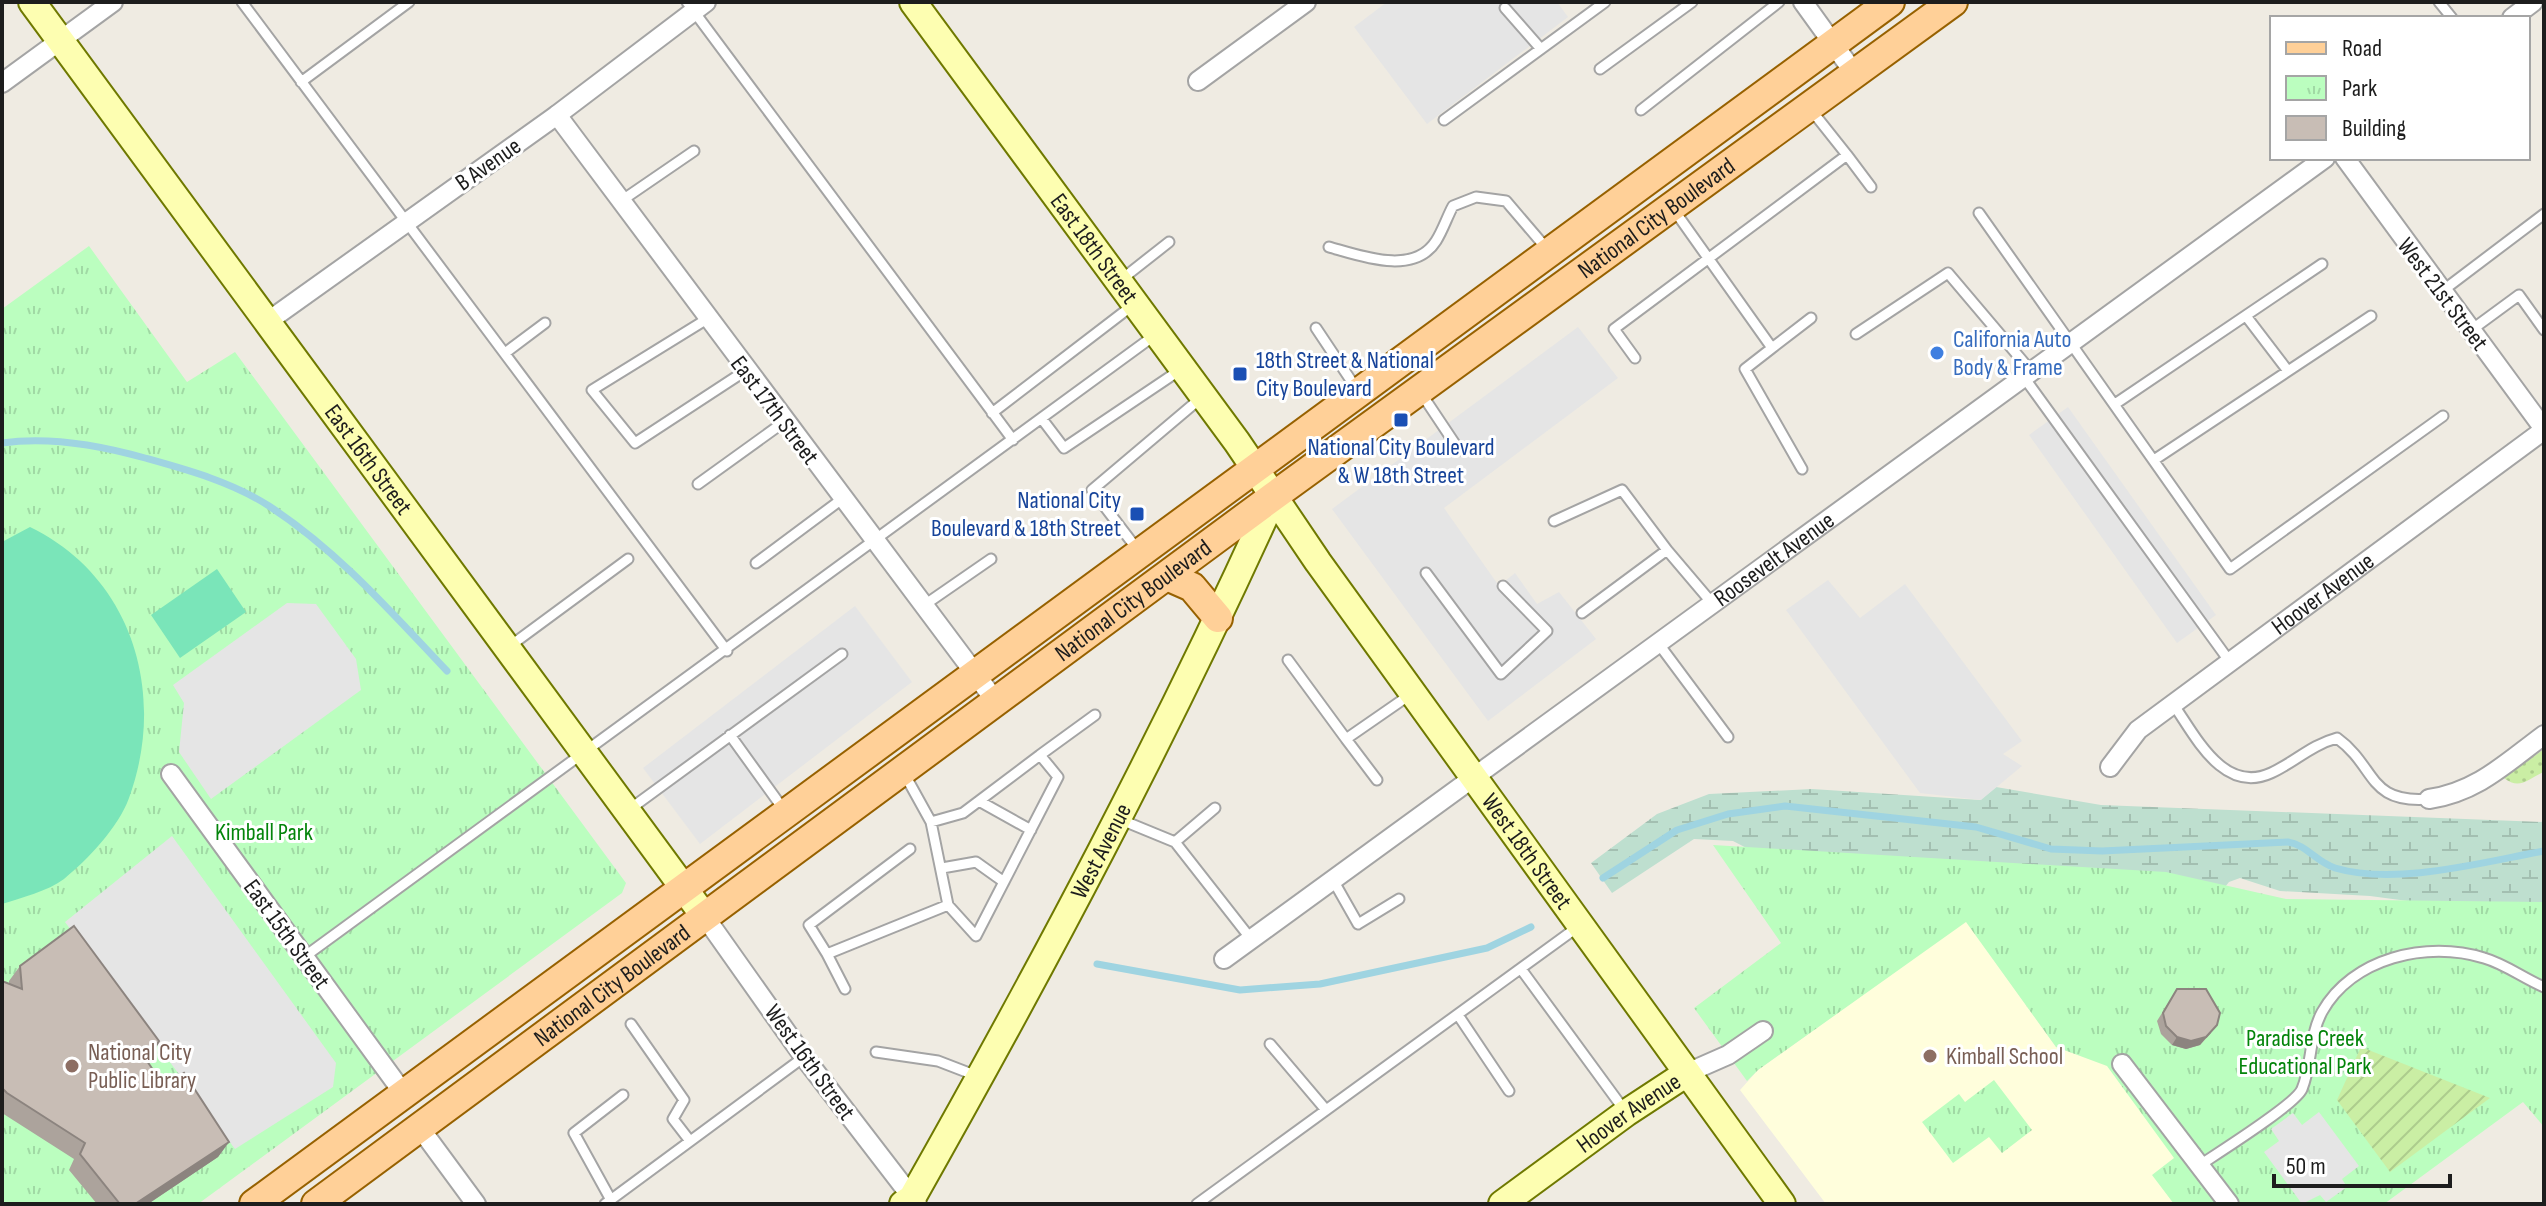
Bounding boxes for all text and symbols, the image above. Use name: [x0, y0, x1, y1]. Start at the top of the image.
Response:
legend: [2270, 16, 2530, 160]
text: Road: [2342, 34, 2382, 63]
text: Park: [2342, 74, 2377, 103]
text: Building: [2342, 114, 2406, 143]
street label: B Avenue: [450, 132, 527, 197]
street label: National City Boulevard: [1572, 152, 1741, 285]
street label: East 18th Street: [1044, 188, 1144, 309]
street label: West 21st Street: [2391, 232, 2494, 356]
place label: California Auto Body & Frame: [1953, 325, 2071, 382]
marker: California Auto Body & Frame: [1928, 344, 1946, 362]
place label: 18th Street & National City Boulevard: [1256, 346, 1434, 403]
street label: East 17th Street: [724, 350, 825, 470]
marker: 18th Street & National City Boulevard: [1231, 365, 1249, 383]
street label: East 16th Street: [318, 399, 418, 521]
marker: National City Boulevard & W 18th Street: [1392, 411, 1410, 429]
place label: National City Boulevard & W 18th Street: [1308, 433, 1494, 490]
place label: National City Boulevard & 18th Street: [931, 486, 1121, 543]
marker: National City Boulevard & 18th Street: [1128, 505, 1146, 523]
street label: Roosevelt Avenue: [1708, 506, 1840, 613]
street label: National City Boulevard: [1050, 533, 1217, 668]
street label: Hoover Avenue: [2266, 547, 2380, 641]
street label: West 18th Street: [1475, 788, 1578, 915]
street label: West Avenue: [1065, 799, 1138, 904]
park label: Kimball Park: [215, 818, 313, 847]
street label: East 15th Street: [237, 874, 336, 995]
street label: National City Boulevard: [528, 918, 696, 1053]
street label: West 16th Street: [758, 999, 861, 1126]
park label: Paradise Creek Educational Park: [2239, 1024, 2371, 1081]
place label: National City Public Library: [88, 1038, 196, 1095]
place label: Kimball School: [1946, 1042, 2063, 1071]
marker: Kimball School: [1921, 1047, 1939, 1065]
marker: National City Public Library: [63, 1057, 81, 1075]
street label: Hoover Avenue: [1571, 1067, 1686, 1159]
scale bar: [2274, 1138, 2450, 1188]
text: 50 m: [2286, 1152, 2326, 1181]

